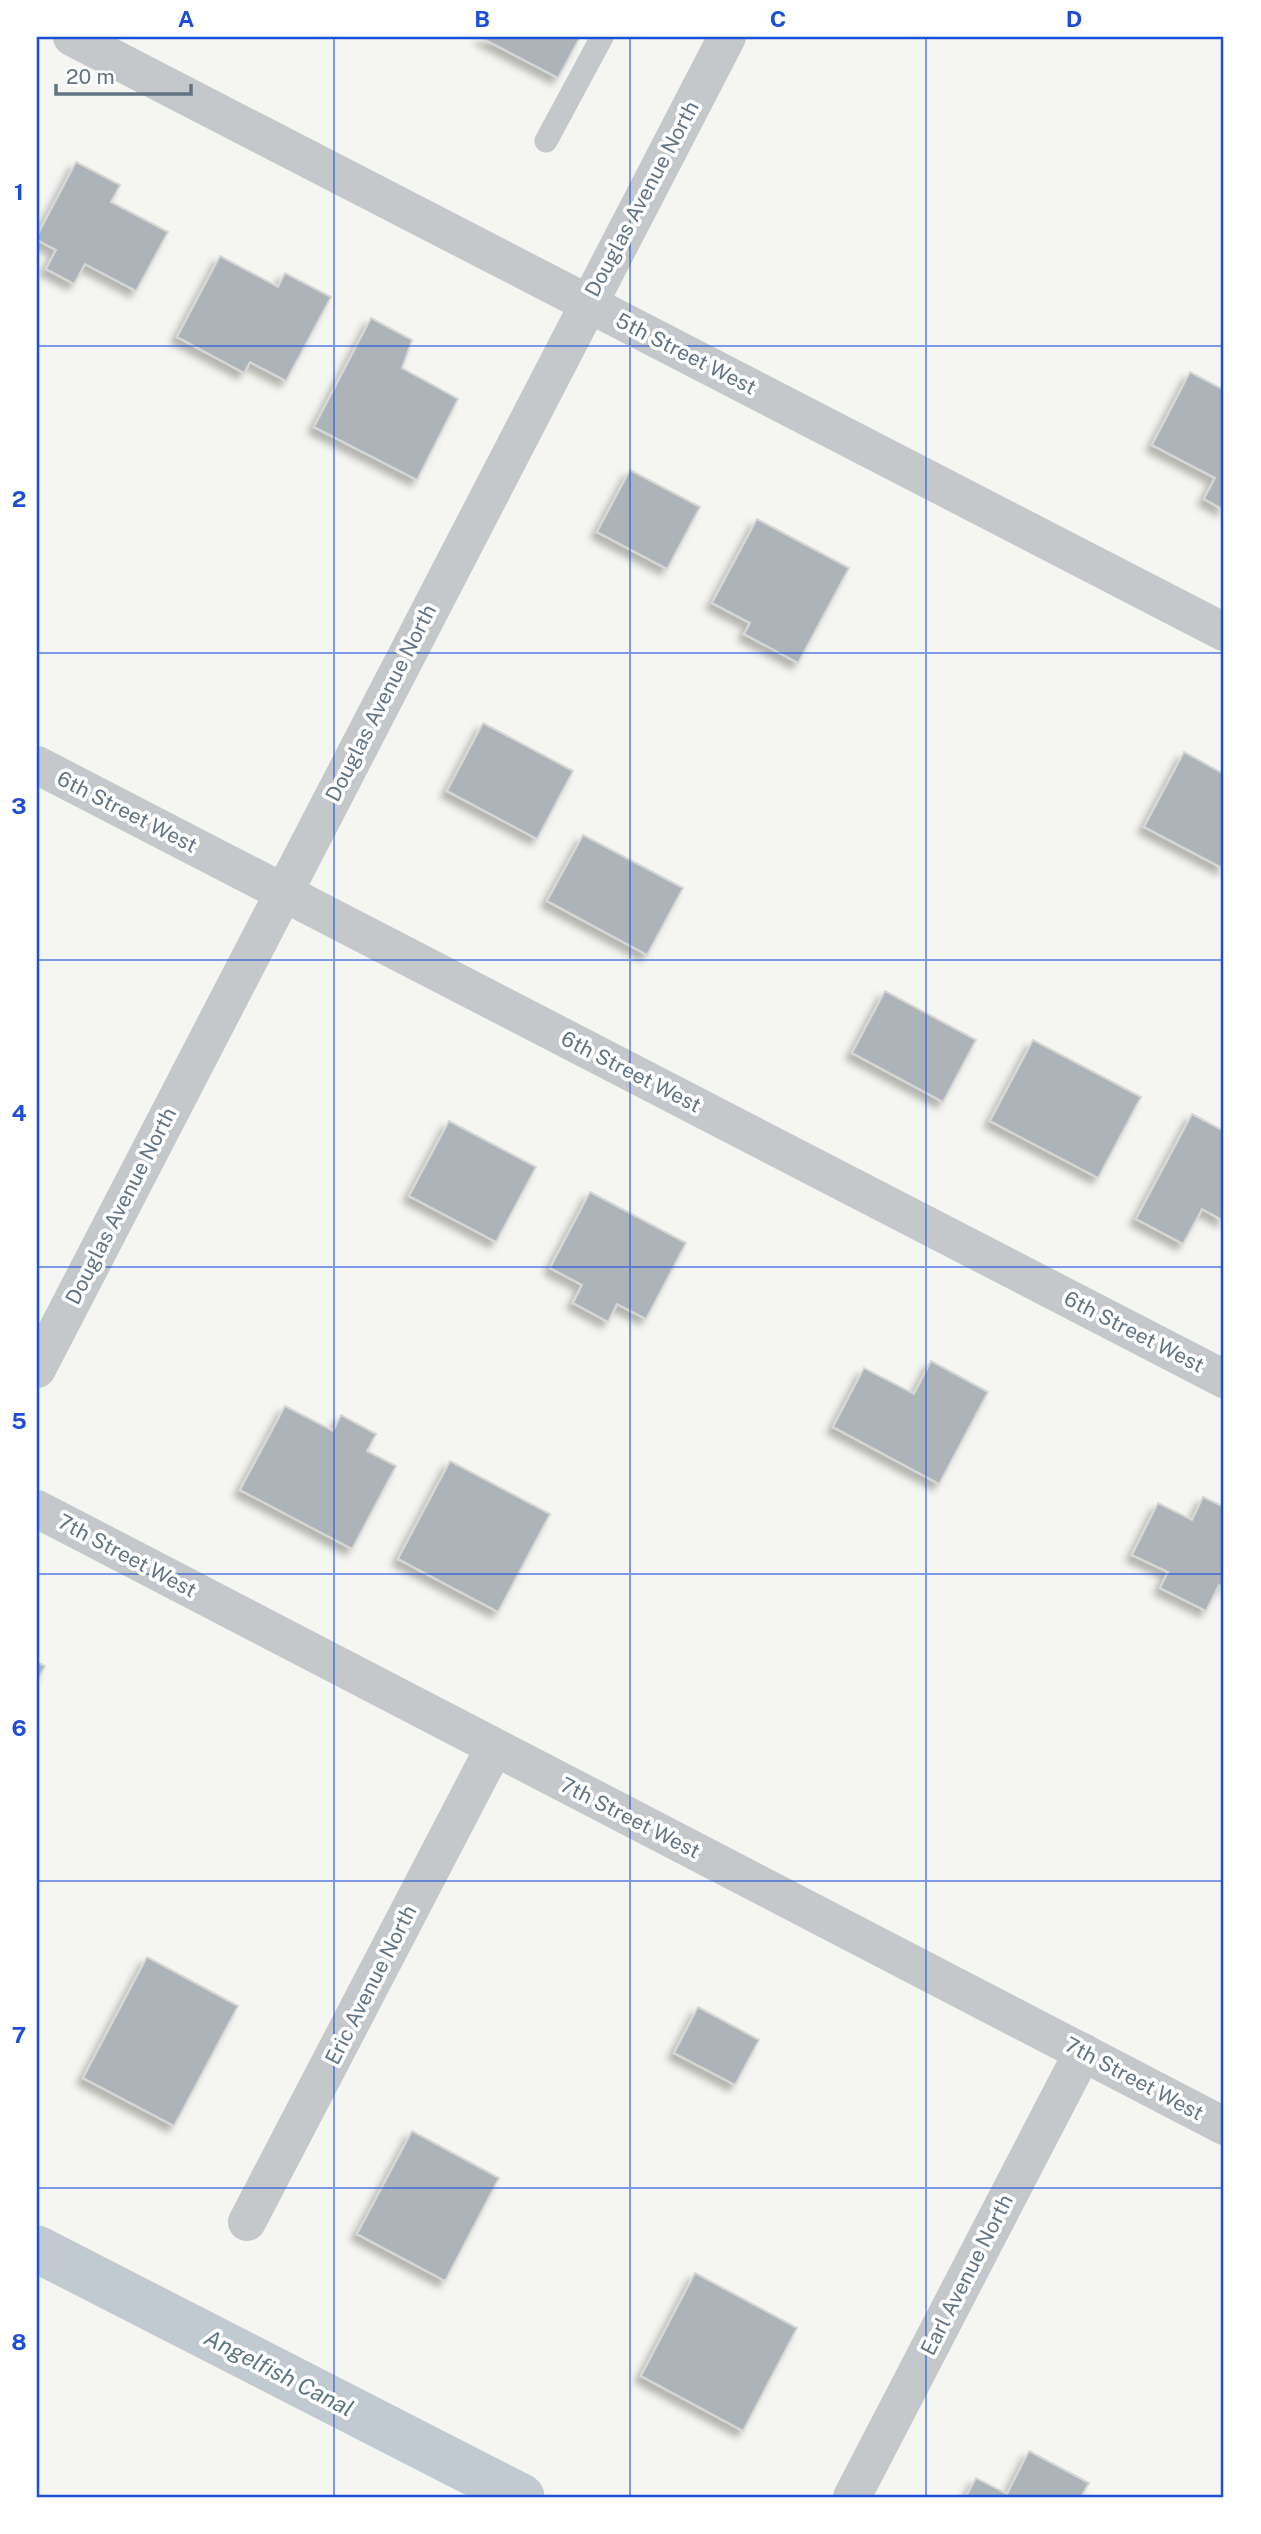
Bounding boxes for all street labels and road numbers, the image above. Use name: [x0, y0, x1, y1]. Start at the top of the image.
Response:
street label: Douglas Avenue North: [579, 97, 704, 301]
street label: 5th Street West: [612, 307, 761, 400]
street label: Douglas Avenue North: [320, 600, 441, 806]
street label: 6th Street West: [53, 765, 201, 858]
street label: 6th Street West: [557, 1025, 705, 1118]
street label: Douglas Avenue North: [60, 1103, 181, 1309]
street label: 6th Street West: [1060, 1285, 1208, 1378]
street label: 7th Street West: [54, 1509, 201, 1603]
street label: 7th Street West: [556, 1772, 704, 1864]
street label: Eric Avenue North: [320, 1901, 422, 2069]
street label: 7th Street West: [1061, 2032, 1208, 2126]
street label: Earl Avenue North: [915, 2190, 1018, 2359]

